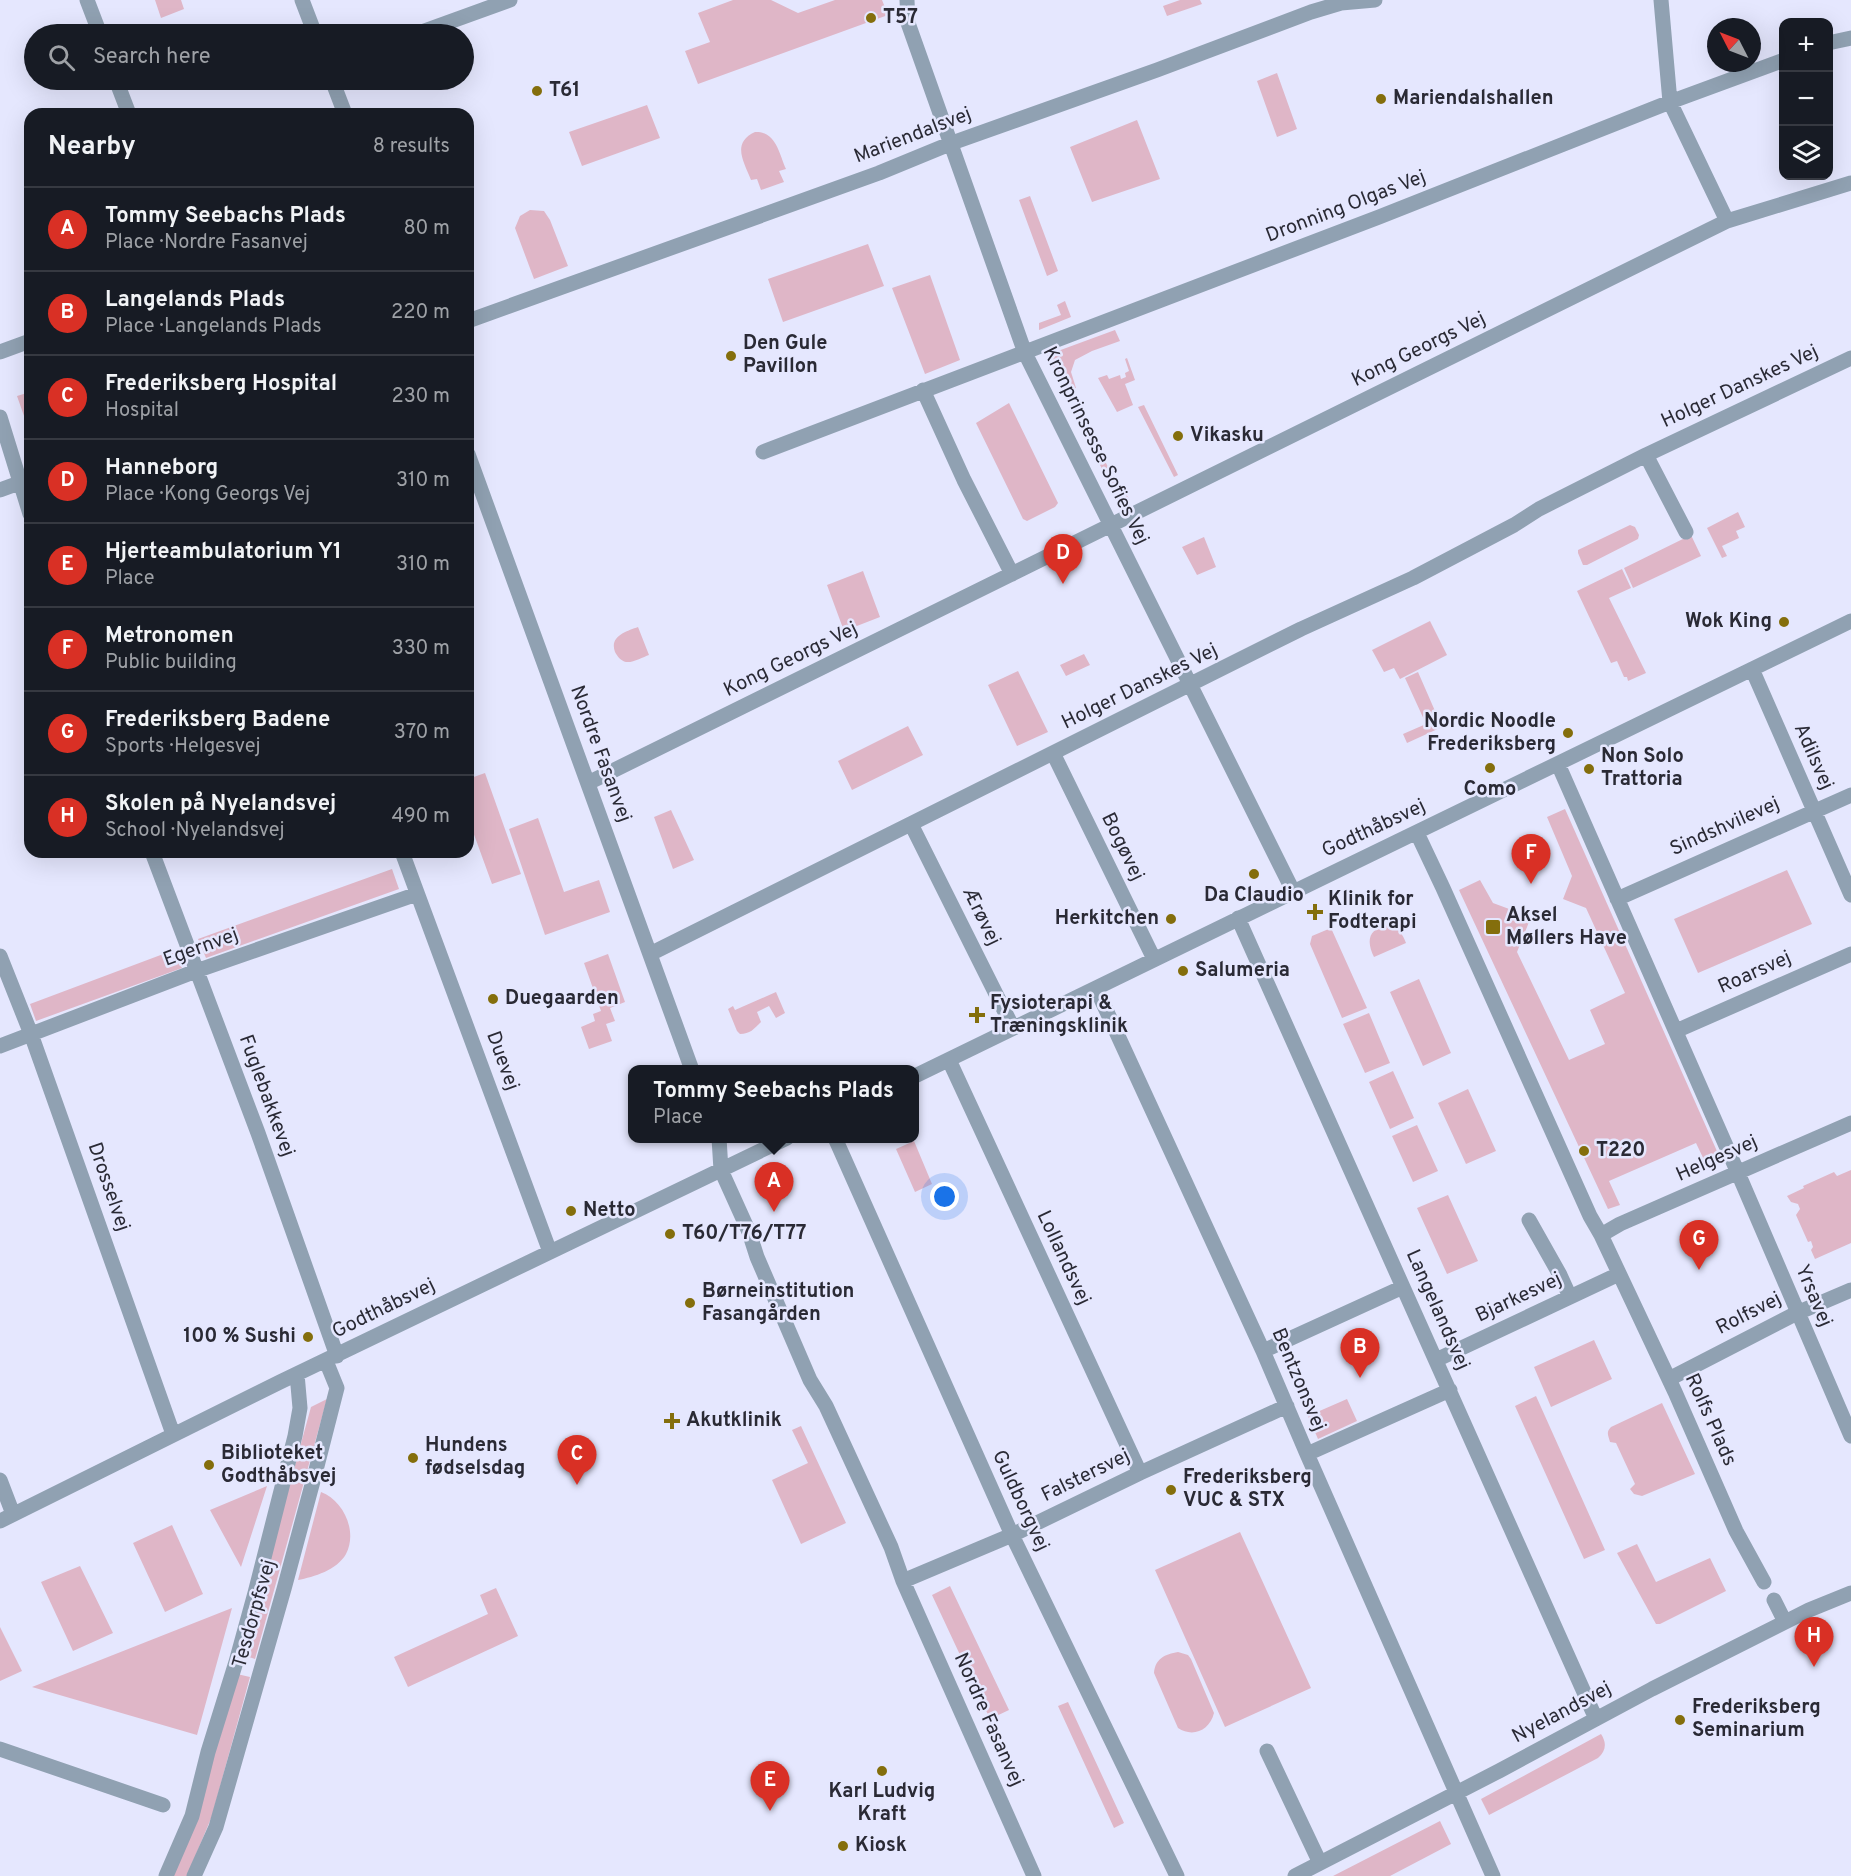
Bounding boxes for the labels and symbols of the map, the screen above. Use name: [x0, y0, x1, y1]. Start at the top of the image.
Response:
place label: T57: [883, 5, 918, 31]
marker: T57: [864, 11, 878, 25]
north arrow: [1707, 18, 1761, 72]
place label: T61: [549, 78, 580, 104]
marker: T61: [530, 84, 544, 98]
place label: Mariendalshallen: [1393, 86, 1554, 112]
marker: Mariendalshallen: [1374, 92, 1388, 106]
street label: Mariendalsvej: [851, 102, 975, 170]
street label: Dronning Olgas Vej: [1262, 164, 1430, 250]
street label: Kong Georgs Vej: [1348, 306, 1490, 394]
place label: Den Gule Pavillon: [743, 331, 827, 380]
street label: Holger Danskes Vej: [1657, 339, 1823, 435]
street label: Kronprinsesse Sofies Vej: [1036, 343, 1154, 549]
marker: Den Gule Pavillon: [724, 349, 738, 363]
place label: Vikasku: [1190, 423, 1264, 449]
marker: Vikasku: [1171, 429, 1185, 443]
pin: D: [1044, 534, 1082, 584]
place label: Wok King: [1685, 609, 1772, 635]
marker: Wok King: [1777, 615, 1791, 629]
street label: Kong Georgs Vej: [720, 616, 862, 704]
street label: Holger Danskes Vej: [1058, 638, 1222, 736]
street label: Nordre Fasanvej: [563, 682, 637, 826]
place label: Nordic Noodle Frederiksberg: [1424, 709, 1556, 758]
street label: Adilsvej: [1787, 720, 1839, 794]
marker: Nordic Noodle Frederiksberg: [1561, 726, 1575, 740]
place label: Non Solo Trattoria: [1601, 744, 1684, 793]
marker: Como: [1483, 761, 1497, 775]
marker: Non Solo Trattoria: [1582, 762, 1596, 776]
place label: Como: [1464, 777, 1516, 803]
street label: Sindshvilevej: [1666, 791, 1784, 863]
street label: Godthåbsvej: [1318, 794, 1430, 864]
street label: Bogøvej: [1094, 809, 1150, 885]
pin: F: [1512, 834, 1550, 884]
marker: Da Claudio: [1247, 867, 1261, 881]
street label: Ærøvej: [955, 883, 1006, 950]
place label: Da Claudio: [1204, 883, 1304, 909]
place label: Klinik for Fodterapi: [1328, 887, 1417, 936]
marker: Klinik for Fodterapi: [1306, 903, 1324, 921]
place label: Aksel Møllers Have: [1506, 903, 1627, 952]
place label: Herkitchen: [1055, 906, 1159, 932]
marker: Herkitchen: [1164, 912, 1178, 926]
marker: Aksel Møllers Have: [1484, 918, 1502, 936]
street label: Egernvej: [160, 922, 242, 974]
street label: Roarsvej: [1714, 945, 1796, 1001]
place label: Salumeria: [1195, 958, 1290, 984]
marker: Salumeria: [1176, 964, 1190, 978]
place label: Duegaarden: [505, 986, 619, 1012]
place label: Fysioterapi & Træningsklinik: [990, 991, 1128, 1040]
marker: Duegaarden: [486, 992, 500, 1006]
marker: Fysioterapi & Træningsklinik: [968, 1006, 986, 1024]
street label: Duevej: [479, 1028, 525, 1094]
street label: Fuglebakkevej: [232, 1031, 300, 1161]
street label: Helgesvej: [1672, 1129, 1762, 1189]
place label: T220: [1596, 1138, 1645, 1164]
street label: Drosselvej: [81, 1139, 135, 1235]
marker: T220: [1577, 1144, 1591, 1158]
pin: A: [754, 1162, 794, 1212]
your location: [930, 1182, 959, 1211]
place label: Netto: [583, 1198, 635, 1224]
marker: Netto: [564, 1204, 578, 1218]
street label: Lollandsvej: [1030, 1207, 1096, 1309]
pin: G: [1680, 1220, 1718, 1270]
place label: T60/T76/T77: [682, 1221, 807, 1247]
marker: T60/T76/T77: [663, 1227, 677, 1241]
street label: Langelandsvej: [1399, 1246, 1475, 1374]
street label: Yrsavej: [1788, 1261, 1838, 1331]
street label: Bjarkesvej: [1472, 1267, 1566, 1329]
street label: Godthåbsvej: [328, 1273, 440, 1345]
place label: Børneinstitution Fasangården: [702, 1279, 854, 1328]
street label: Rolfsvej: [1712, 1286, 1786, 1342]
marker: Børneinstitution Fasangården: [683, 1296, 697, 1310]
place label: 100 % Sushi: [183, 1324, 296, 1350]
street label: Bentzonsvej: [1265, 1324, 1331, 1436]
pin: B: [1340, 1328, 1380, 1378]
marker: 100 % Sushi: [301, 1330, 315, 1344]
street label: Rolfs Plads: [1678, 1370, 1742, 1470]
place label: Akutklinik: [686, 1408, 782, 1434]
marker: Akutklinik: [663, 1412, 681, 1430]
place label: Hundens fødselsdag: [425, 1433, 525, 1482]
pin: C: [558, 1436, 596, 1485]
place label: Biblioteket Godthåbsvej: [221, 1441, 337, 1490]
street label: Falstersvej: [1037, 1443, 1135, 1509]
street label: Guldborgvej: [985, 1446, 1055, 1556]
marker: Hundens fødselsdag: [406, 1451, 420, 1465]
marker: Biblioteket Godthåbsvej: [202, 1458, 216, 1472]
place label: Frederiksberg VUC & STX: [1183, 1465, 1312, 1514]
marker: Frederiksberg VUC & STX: [1164, 1483, 1178, 1497]
street label: Tesdorpfsvej: [227, 1557, 283, 1671]
pin: H: [1794, 1618, 1834, 1667]
street label: Nordre Fasanvej: [947, 1649, 1029, 1791]
street label: Nyelandsvej: [1508, 1676, 1616, 1750]
place label: Frederiksberg Seminarium: [1692, 1695, 1821, 1744]
marker: Frederiksberg Seminarium: [1673, 1713, 1687, 1727]
pin: E: [750, 1762, 790, 1811]
marker: Karl Ludvig Kraft: [875, 1764, 889, 1778]
place label: Karl Ludvig Kraft: [829, 1779, 935, 1828]
place label: Kiosk: [855, 1833, 907, 1859]
marker: Kiosk: [836, 1839, 850, 1853]

